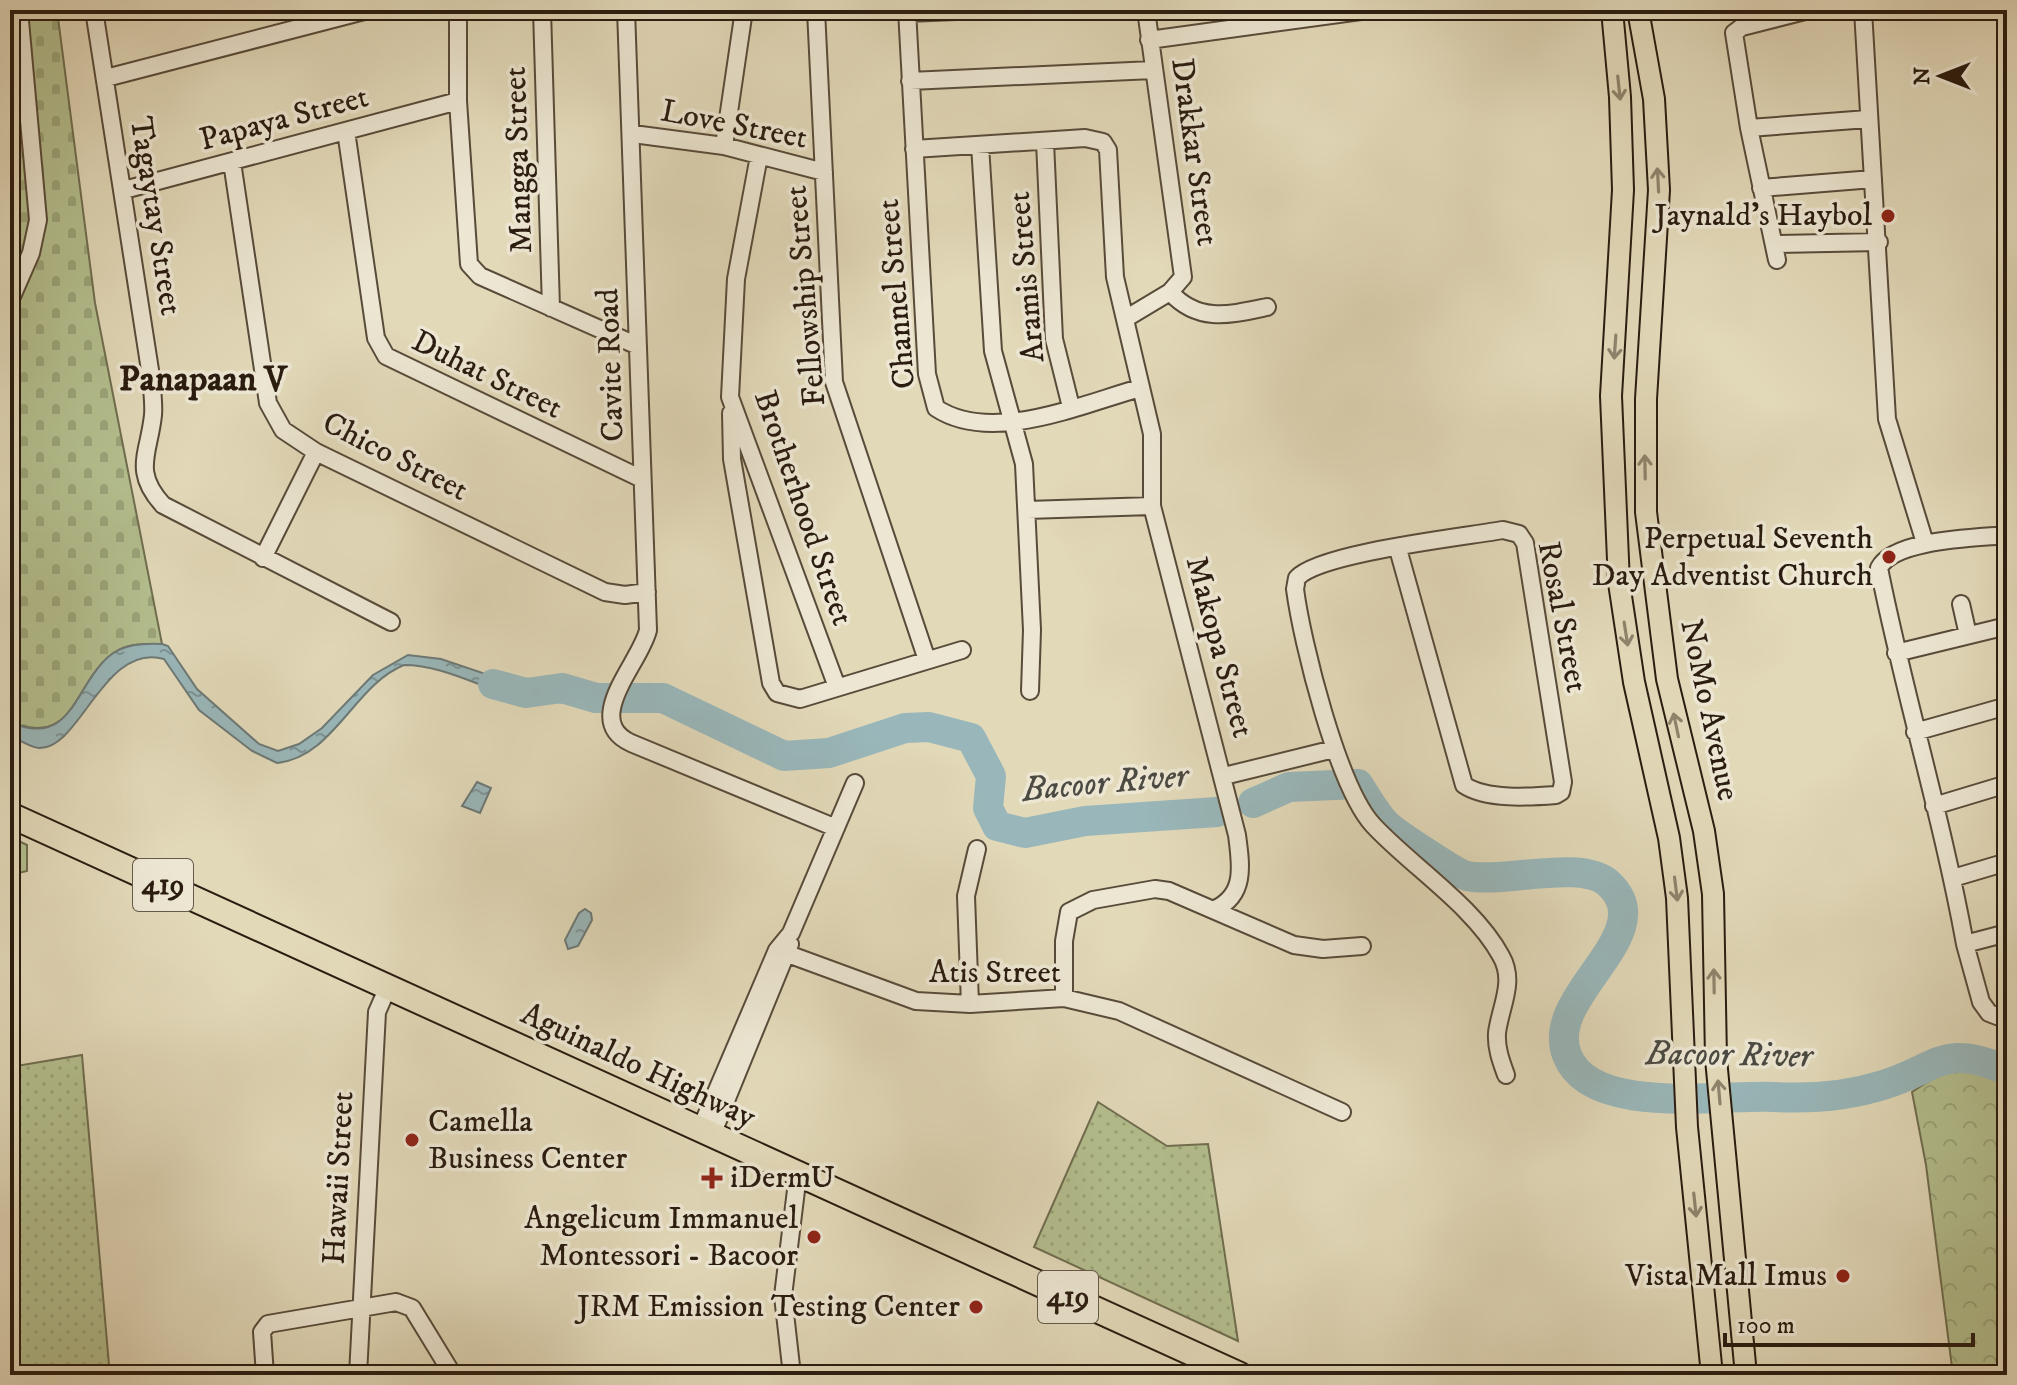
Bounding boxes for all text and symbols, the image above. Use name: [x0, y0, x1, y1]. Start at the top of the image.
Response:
north arrow: [1901, 36, 1981, 116]
street label: Drakkar Street: [1161, 56, 1227, 248]
street label: Mangga Street: [496, 66, 542, 254]
text: N: [1909, 67, 1936, 85]
one-way arrow: [1612, 74, 1627, 101]
street label: Papaya Street: [195, 77, 373, 161]
street label: Love Street: [657, 91, 811, 159]
street label: Tagaytay Street: [120, 114, 190, 318]
one-way arrow: [1651, 167, 1666, 194]
street label: Fellowship Street: [776, 184, 836, 408]
street label: Aramis Street: [1000, 190, 1054, 364]
place label: Jaynald's Haybol: [1652, 196, 1872, 236]
street label: Channel Street: [869, 197, 925, 391]
marker: Jaynald's Haybol: [1879, 207, 1897, 225]
street label: Cavite Road: [588, 288, 634, 442]
street label: Duhat Street: [405, 321, 569, 429]
one-way arrow: [1607, 333, 1622, 360]
district label: Panapaan V: [119, 357, 288, 402]
street label: Brotherhood Street: [744, 385, 862, 631]
street label: Chico Street: [315, 403, 475, 511]
one-way arrow: [1638, 454, 1653, 481]
place label: Perpetual Seventh Day Adventist Church: [1592, 519, 1873, 596]
street label: Rosal Street: [1528, 538, 1596, 696]
marker: Perpetual Seventh Day Adventist Church: [1880, 548, 1898, 566]
street label: Makopa Street: [1176, 552, 1262, 742]
street label: NoMo Avenue: [1670, 616, 1748, 804]
one-way arrow: [1620, 621, 1635, 646]
one-way arrow: [1668, 713, 1683, 738]
water label: Bacoor River: [1019, 755, 1192, 811]
road number: 419: [133, 859, 193, 911]
one-way arrow: [1669, 876, 1684, 901]
street label: Atis Street: [929, 953, 1061, 993]
one-way arrow: [1707, 968, 1722, 995]
street label: Aguinaldo Highway: [514, 994, 762, 1138]
water label: Bacoor River: [1645, 1033, 1815, 1077]
one-way arrow: [1711, 1079, 1726, 1106]
street label: Hawaii Street: [314, 1090, 364, 1266]
place label: Camella Business Center: [428, 1102, 627, 1179]
marker: Camella Business Center: [403, 1131, 421, 1149]
place label: iDermU: [730, 1158, 835, 1198]
marker: iDermU: [701, 1167, 723, 1189]
one-way arrow: [1688, 1191, 1703, 1218]
place label: Angelicum Immanuel Montessori - Bacoor: [524, 1199, 798, 1276]
marker: Angelicum Immanuel Montessori - Bacoor: [805, 1228, 823, 1246]
place label: Vista Mall Imus: [1624, 1256, 1827, 1296]
marker: Vista Mall Imus: [1834, 1267, 1852, 1285]
road number: 419: [1038, 1271, 1098, 1323]
place label: JRM Emission Testing Center: [574, 1287, 960, 1327]
scale bar: [1725, 1297, 1973, 1347]
marker: JRM Emission Testing Center: [967, 1298, 985, 1316]
text: 100 m: [1737, 1311, 1795, 1341]

